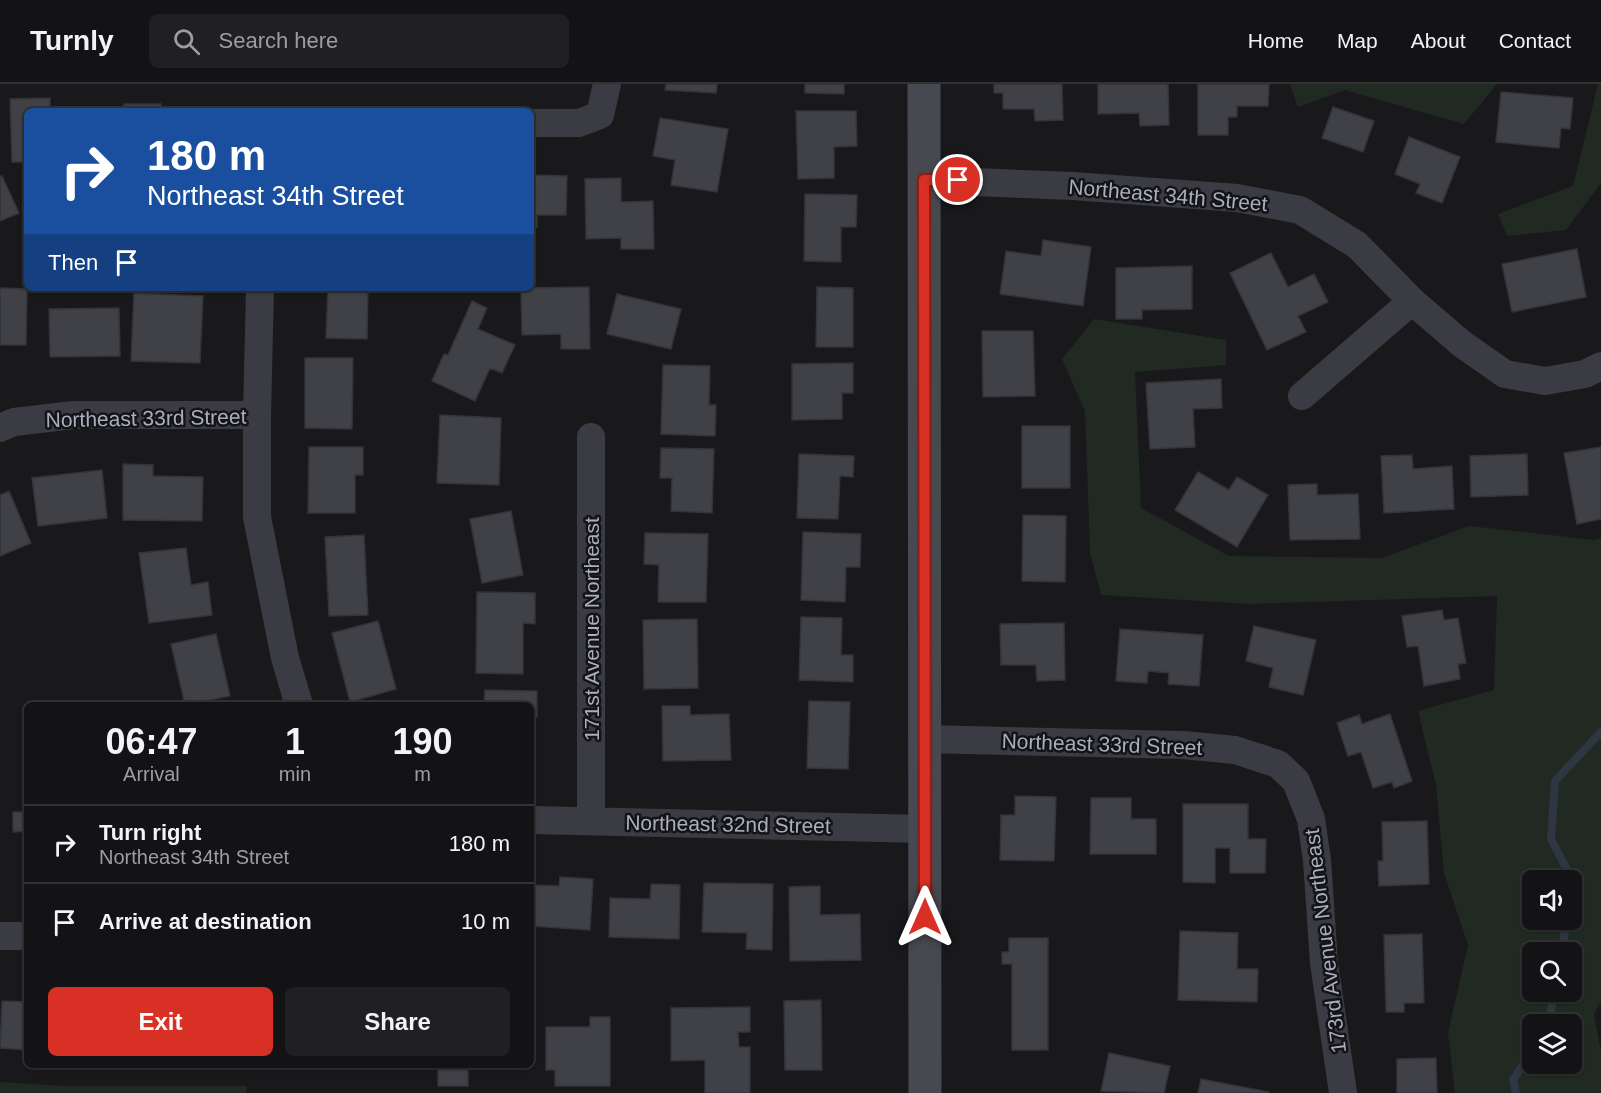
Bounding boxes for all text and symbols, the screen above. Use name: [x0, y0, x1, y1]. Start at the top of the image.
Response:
search box: [149, 14, 569, 68]
text: Turnly: [30, 25, 113, 56]
icon: search: [170, 25, 203, 58]
text: Search here: [218, 28, 338, 53]
text: Home: [1248, 29, 1304, 52]
text: Map: [1337, 29, 1378, 52]
text: About: [1411, 29, 1466, 52]
text: Contact: [1499, 29, 1571, 52]
icon: right: [48, 132, 126, 210]
text: 180 m: [147, 132, 266, 179]
pin: [932, 154, 983, 205]
icon: arrive: [941, 163, 974, 196]
street label: Northeast 34th Street: [1068, 175, 1269, 215]
text: Northeast 34th Street: [147, 181, 404, 211]
icon: arrive: [110, 246, 143, 279]
text: Then: [48, 250, 98, 275]
street label: Northeast 33rd Street: [45, 405, 247, 431]
street label: 171st Avenue Northeast: [580, 517, 603, 741]
text: 06:47: [105, 721, 197, 762]
text: 1: [285, 721, 305, 762]
text: 190: [392, 721, 453, 762]
street label: Northeast 33rd Street: [1001, 729, 1203, 759]
text: Arrival: [123, 763, 180, 785]
text: min: [279, 763, 311, 785]
text: m: [414, 763, 431, 785]
street label: Northeast 32nd Street: [625, 811, 831, 837]
text: Turn right: [99, 820, 201, 845]
street label: 173rd Avenue Northeast: [1300, 827, 1350, 1055]
icon: right: [48, 828, 81, 861]
text: 180 m: [449, 831, 510, 856]
text: Northeast 34th Street: [99, 846, 289, 868]
map controls: [1522, 870, 1582, 1074]
button: sound: [1522, 870, 1582, 930]
position arrow: [893, 885, 957, 949]
icon: arrive: [48, 906, 81, 939]
text: Arrive at destination: [99, 909, 312, 934]
text: 10 m: [461, 909, 510, 934]
button: search: [1522, 942, 1582, 1002]
button: Exit: [48, 987, 273, 1056]
button: Share: [285, 987, 510, 1056]
button: layers: [1522, 1014, 1582, 1074]

